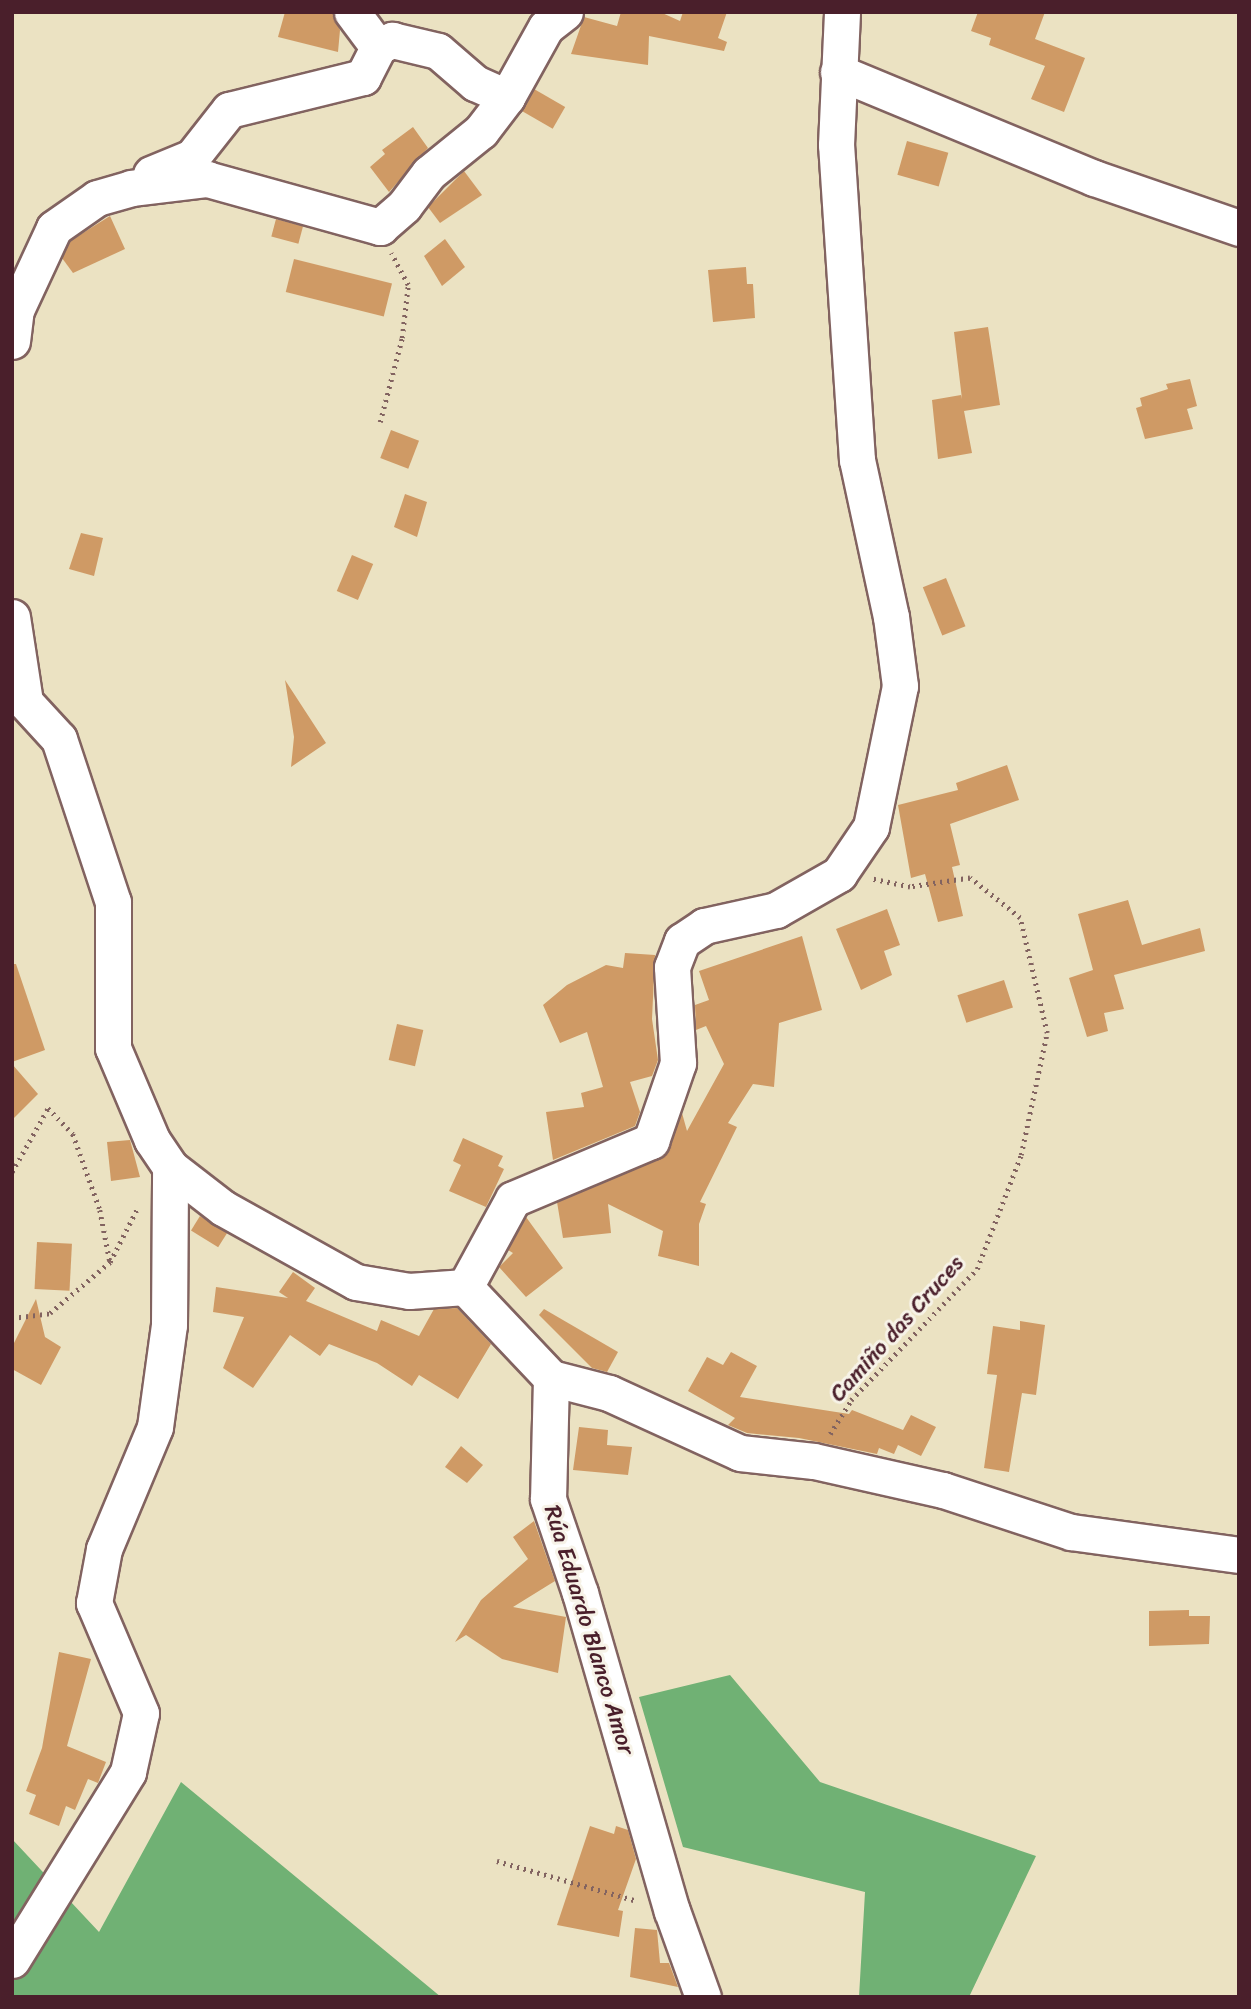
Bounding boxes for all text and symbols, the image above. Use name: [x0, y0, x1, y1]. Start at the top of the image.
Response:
street label: Camiño das Cruces: [824, 1250, 970, 1408]
street label: Rúa Eduardo Blanco Amor: [538, 1502, 640, 1758]

